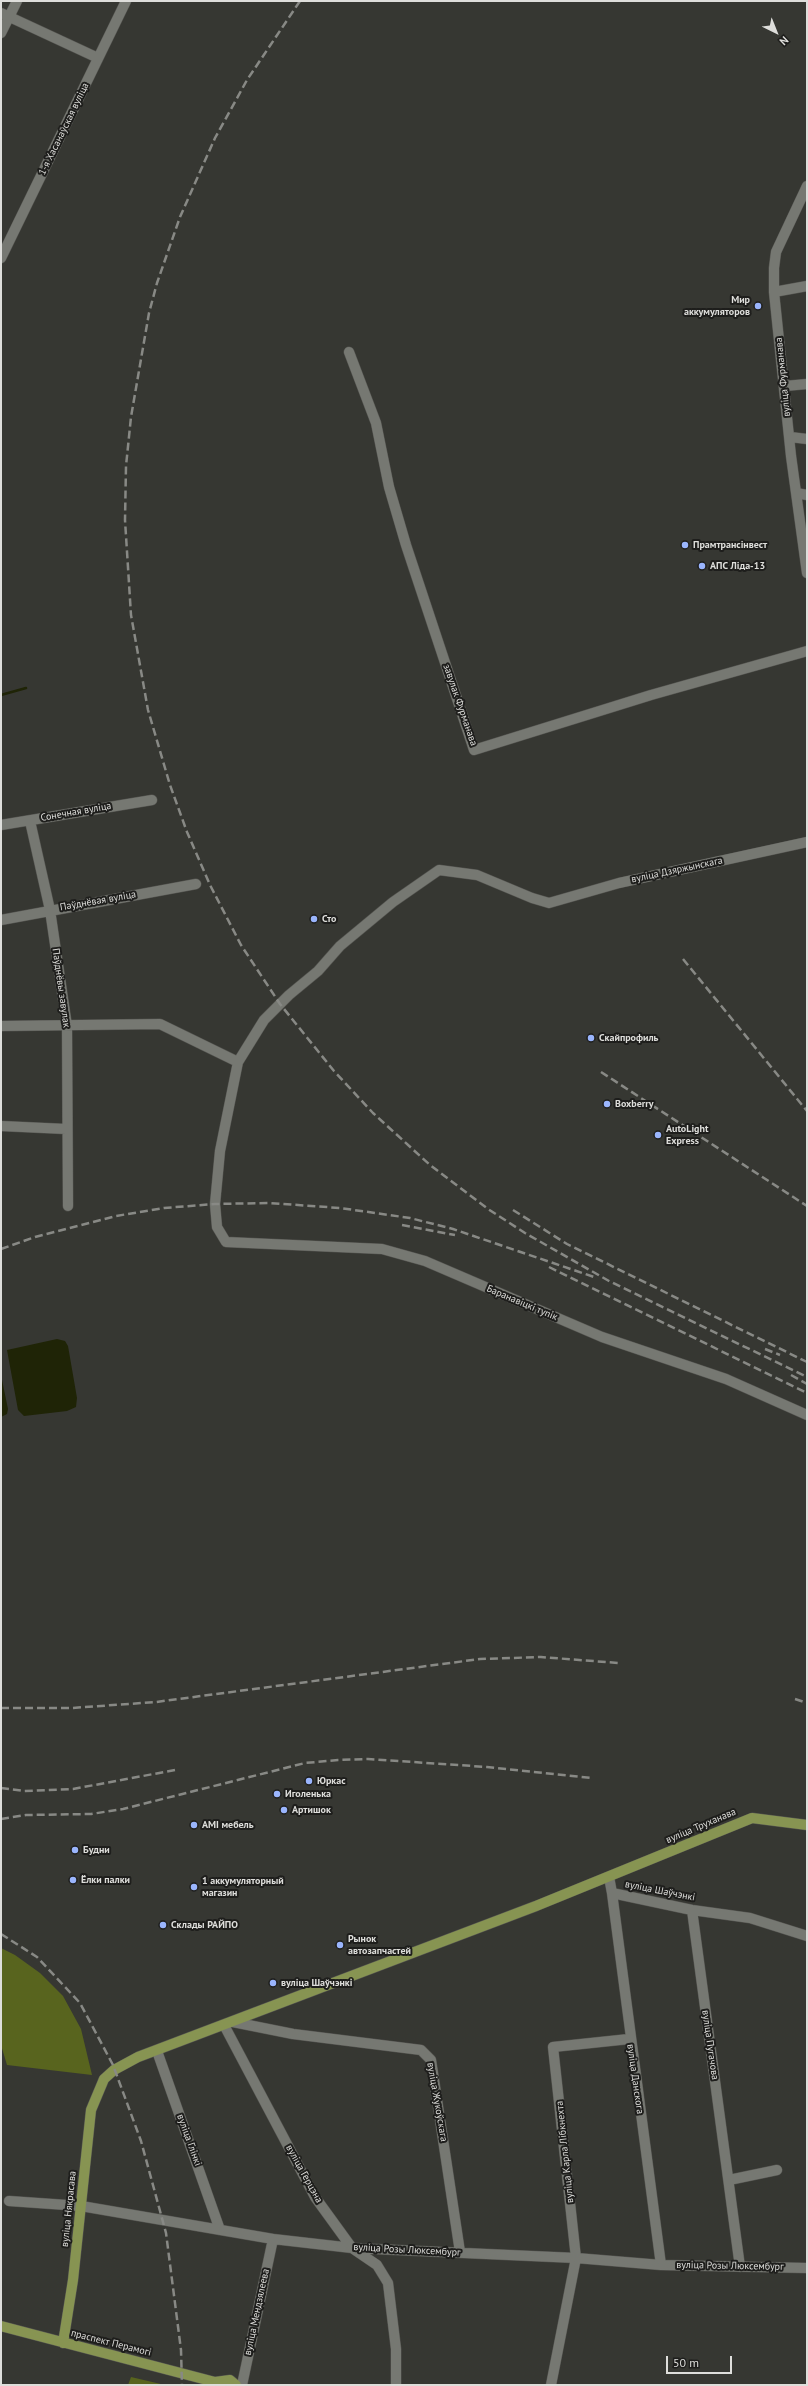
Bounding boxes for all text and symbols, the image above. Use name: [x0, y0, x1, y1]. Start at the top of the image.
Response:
north arrow: [756, 12, 796, 52]
text: N: [777, 33, 792, 48]
street label: 1-я Хасанаўская вуліца: [36, 81, 92, 177]
place label: Мир аккумуляторов: [684, 294, 750, 318]
marker: Мир аккумуляторов: [753, 301, 763, 311]
street label: вуліца Фурманава: [773, 337, 793, 417]
place label: Прамтрансінвест: [693, 539, 767, 551]
marker: Прамтрансінвест: [680, 540, 690, 550]
place label: АПС Ліда-13: [710, 560, 765, 572]
marker: АПС Ліда-13: [697, 561, 707, 571]
street label: завулак Фурманава: [440, 663, 480, 747]
street label: Сонечная вуліца: [40, 800, 112, 824]
street label: вуліца Дзяржынскага: [630, 854, 724, 886]
street label: Паўднёвая вуліца: [59, 888, 137, 914]
place label: Сто: [322, 913, 336, 925]
marker: Сто: [309, 914, 319, 924]
street label: Паўднёвы завулак: [50, 948, 72, 1028]
place label: Скайпрофиль: [599, 1032, 658, 1044]
marker: Скайпрофиль: [586, 1033, 596, 1043]
place label: Boxberry: [615, 1098, 654, 1110]
marker: Boxberry: [602, 1099, 612, 1109]
place label: AutoLight Express: [666, 1123, 708, 1146]
marker: AutoLight Express: [653, 1130, 663, 1140]
street label: Баранавіцкі тупік: [485, 1283, 559, 1323]
place label: Юркас: [317, 1775, 346, 1787]
marker: Юркас: [304, 1776, 314, 1786]
place label: Иголенька: [285, 1788, 331, 1800]
marker: Иголенька: [272, 1789, 282, 1799]
place label: Артишок: [292, 1804, 331, 1816]
marker: Артишок: [279, 1805, 289, 1815]
street label: вуліца Труханава: [664, 1806, 738, 1846]
place label: AMI мебель: [202, 1819, 254, 1831]
marker: AMI мебель: [189, 1820, 199, 1830]
place label: Будни: [83, 1844, 110, 1856]
marker: Будни: [70, 1845, 80, 1855]
place label: Ёлки палки: [81, 1874, 130, 1886]
marker: Ёлки палки: [68, 1875, 78, 1885]
place label: 1 аккумуляторный магазин: [202, 1875, 284, 1898]
street label: вуліца Шаўчэнкі: [624, 1878, 696, 1904]
marker: 1 аккумуляторный магазин: [189, 1882, 199, 1892]
place label: Склады РАЙПО: [171, 1919, 238, 1931]
marker: Склады РАЙПО: [158, 1920, 168, 1930]
place label: Рынок автозапчастей: [348, 1933, 411, 1956]
marker: Рынок автозапчастей: [335, 1940, 345, 1950]
place label: вуліца Шаўчэнкі: [281, 1977, 352, 1989]
marker: вуліца Шаўчэнкі: [268, 1978, 278, 1988]
street label: вуліца Пугачова: [699, 2009, 721, 2081]
street label: вуліца Данскога: [624, 2043, 646, 2115]
street label: вуліца Жукоўскага: [424, 2061, 450, 2143]
street label: вуліца Карла Лібкнехта: [554, 2100, 576, 2204]
street label: вуліца Глінкі: [174, 2112, 204, 2168]
street label: вуліца Герцэна: [283, 2143, 325, 2205]
street label: вуліца Някрасава: [59, 2170, 79, 2248]
street label: вуліца Розы Люксембург: [353, 2241, 461, 2259]
street label: вуліца Розы Люксембург: [676, 2259, 784, 2273]
street label: вуліца Мендзялеева: [242, 2268, 272, 2356]
street label: праспект Перамогі: [70, 2327, 152, 2359]
scale bar: [668, 2348, 734, 2374]
text: 50 m: [673, 2355, 699, 2370]

